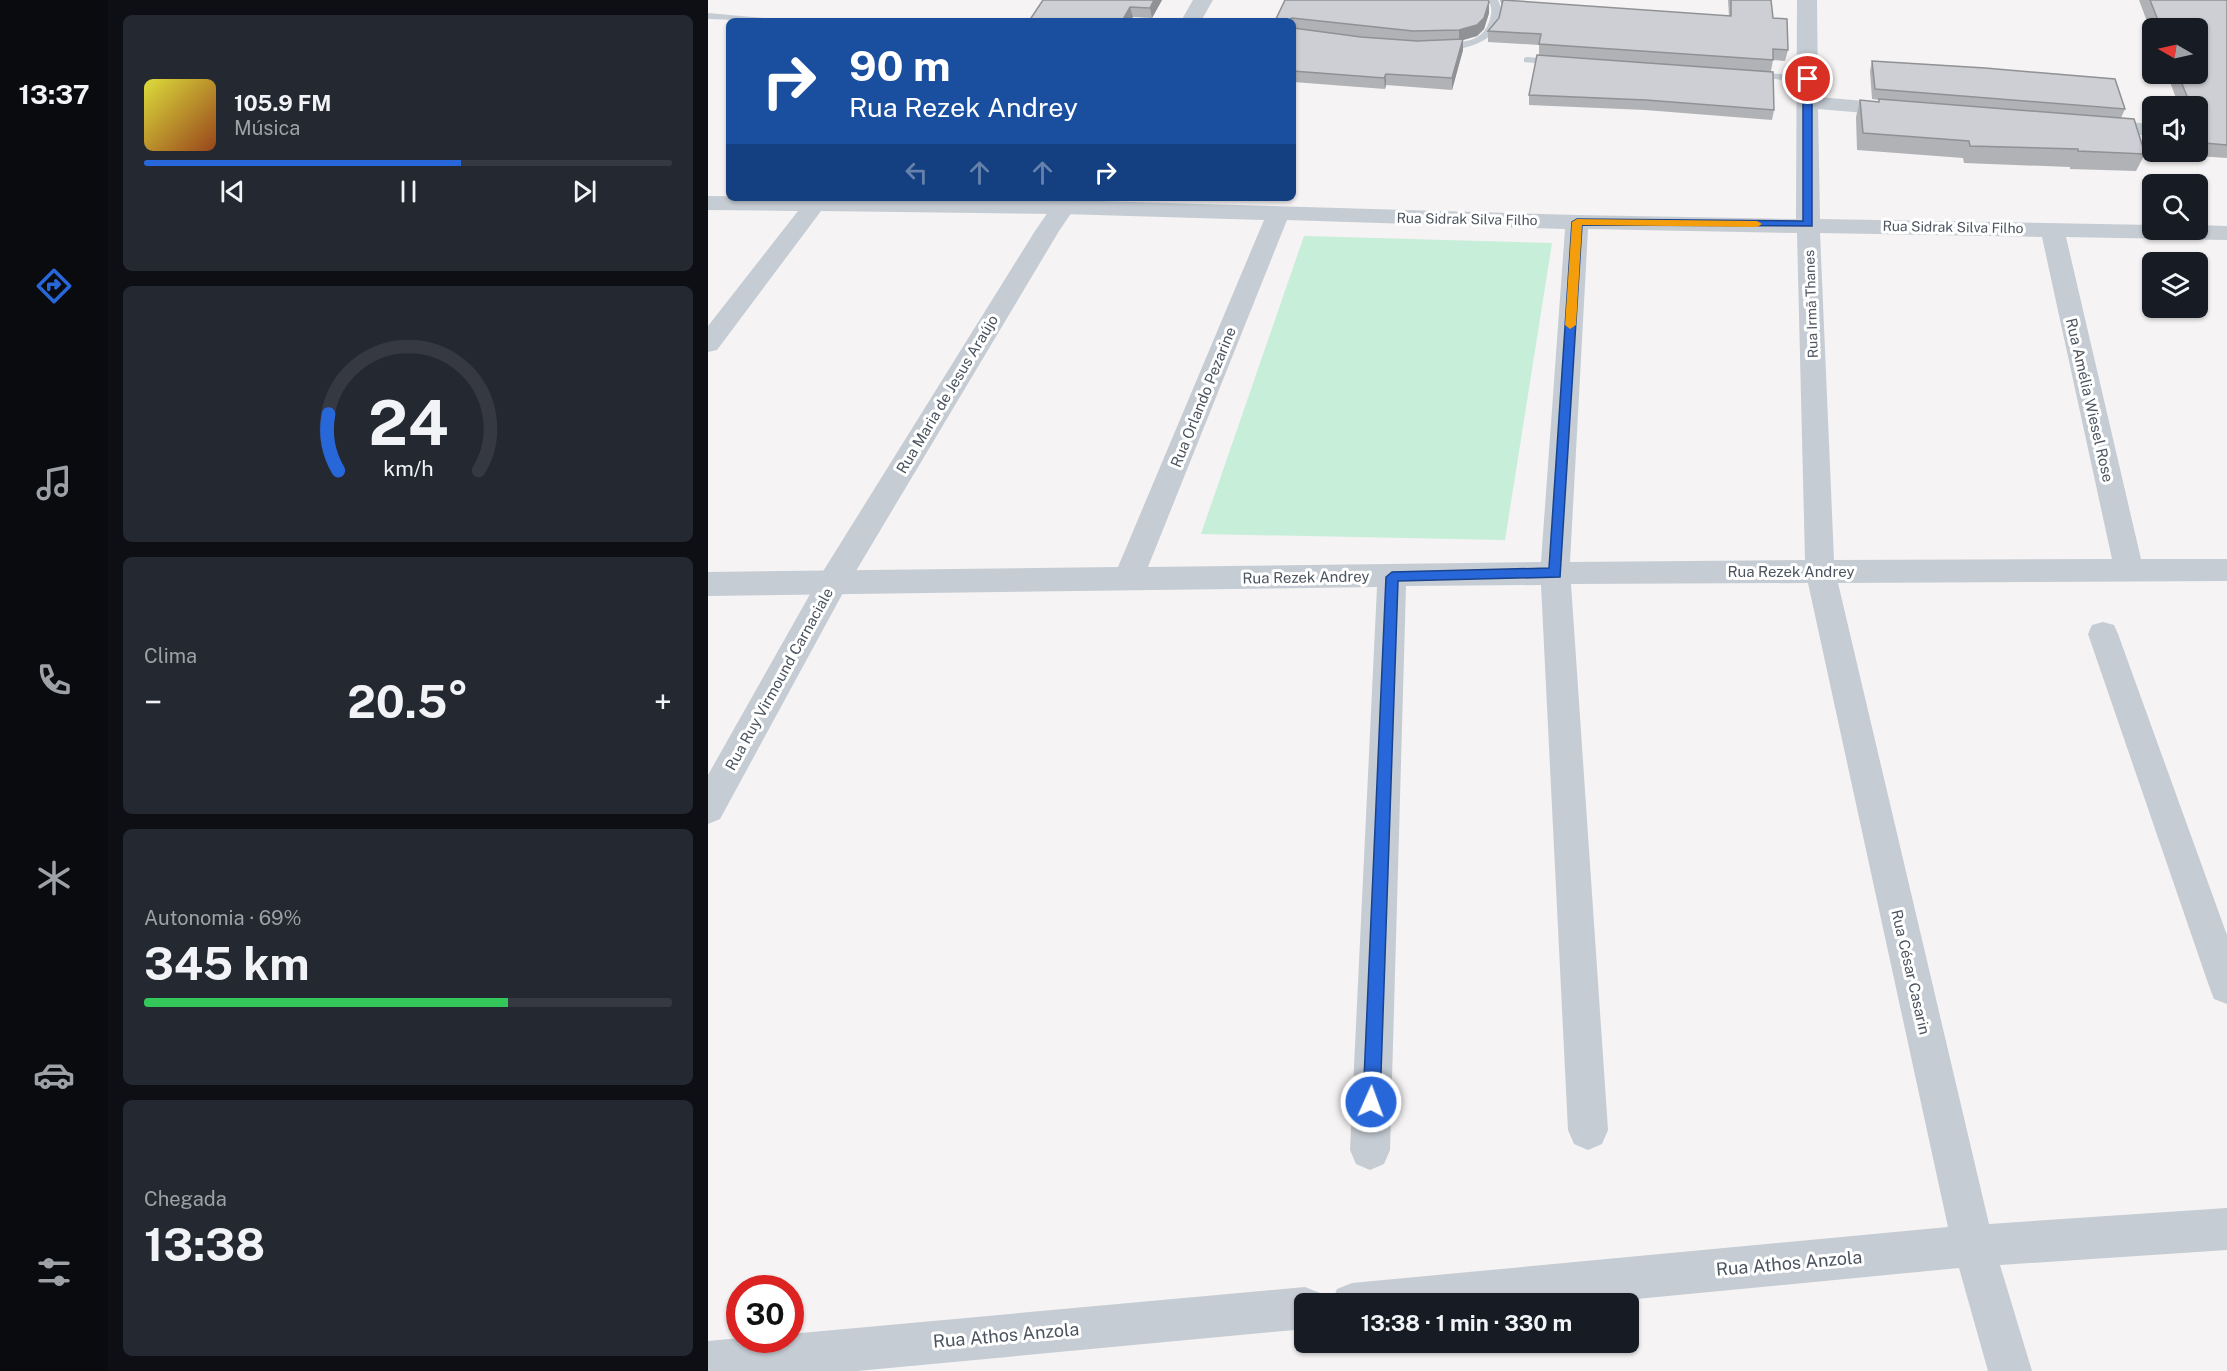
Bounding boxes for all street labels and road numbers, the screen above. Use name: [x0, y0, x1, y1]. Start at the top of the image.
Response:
street label: Rua Sidrak Silva Filho: [1396, 210, 1538, 228]
street label: Rua Sidrak Silva Filho: [1882, 218, 2024, 236]
street label: Rua Irmã Thanes: [1801, 250, 1821, 358]
street label: Rua Maria de Jesus Araújo: [893, 312, 1001, 476]
street label: Rua Amélia Wiesel Rose: [2063, 316, 2117, 484]
street label: Rua Orlando Pezarine: [1167, 324, 1239, 470]
street label: Rua Rezek Andrey: [1727, 563, 1855, 580]
street label: Rua Rezek Andrey: [1242, 567, 1370, 587]
street label: Rua Ruy Virmound Carnaciale: [722, 585, 836, 773]
street label: Rua César Casarin: [1888, 908, 1934, 1036]
street label: Rua Athos Anzola: [1715, 1246, 1863, 1280]
street label: Rua Athos Anzola: [932, 1318, 1080, 1352]

